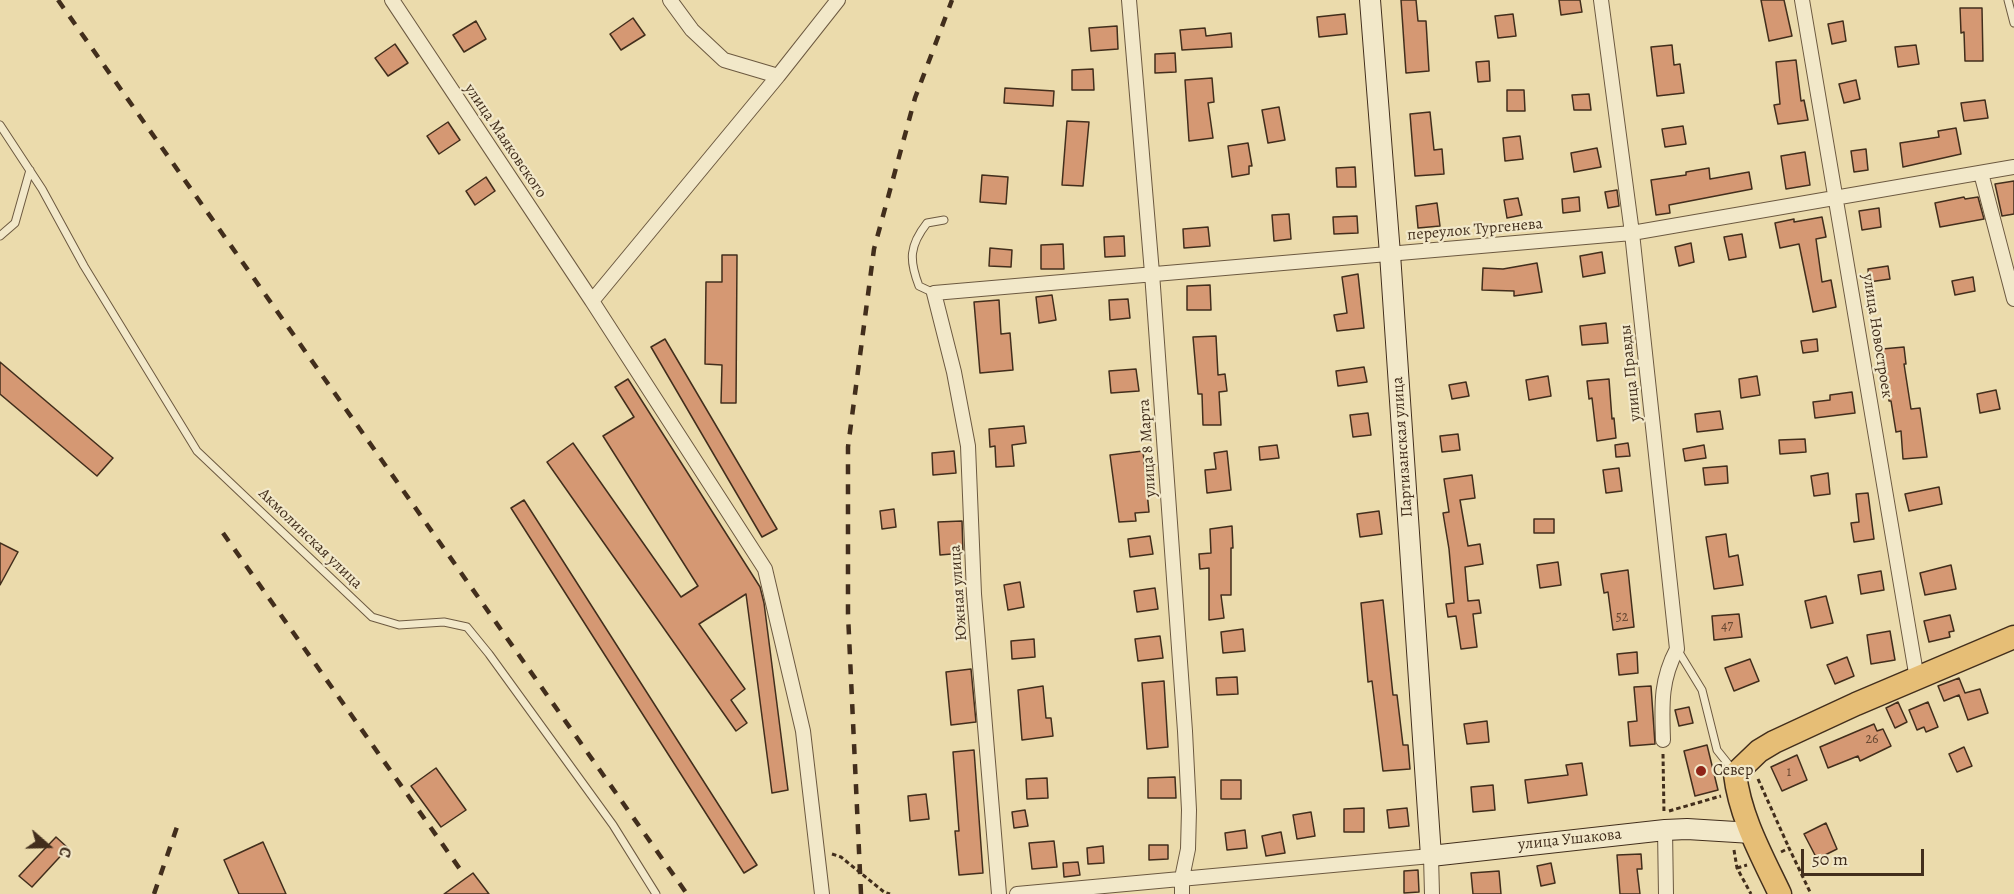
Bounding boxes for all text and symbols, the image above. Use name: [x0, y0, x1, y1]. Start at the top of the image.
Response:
street label: улица Маяковского: [460, 80, 550, 202]
street label: переулок Тургенева: [1406, 215, 1544, 245]
street label: улица Новостроек: [1858, 272, 1896, 400]
street label: улица Правды: [1616, 324, 1646, 422]
street label: Партизанская улица: [1389, 376, 1417, 518]
street label: улица 8 Марта: [1135, 398, 1161, 498]
street label: Акмолинская улица: [254, 485, 366, 593]
street label: Южная улица: [946, 544, 972, 642]
house number: 52: [1616, 610, 1628, 626]
house number: 47: [1721, 619, 1733, 635]
house number: 26: [1865, 732, 1879, 748]
place label: Север: [1713, 761, 1753, 781]
marker: Север: [1694, 764, 1708, 778]
house number: 1: [1787, 765, 1791, 781]
north arrow: [18, 816, 78, 876]
street label: улица Ушакова: [1517, 825, 1623, 855]
scale bar: [1804, 837, 1927, 875]
text: С: [53, 844, 77, 861]
text: 50 m: [1812, 847, 1848, 871]

